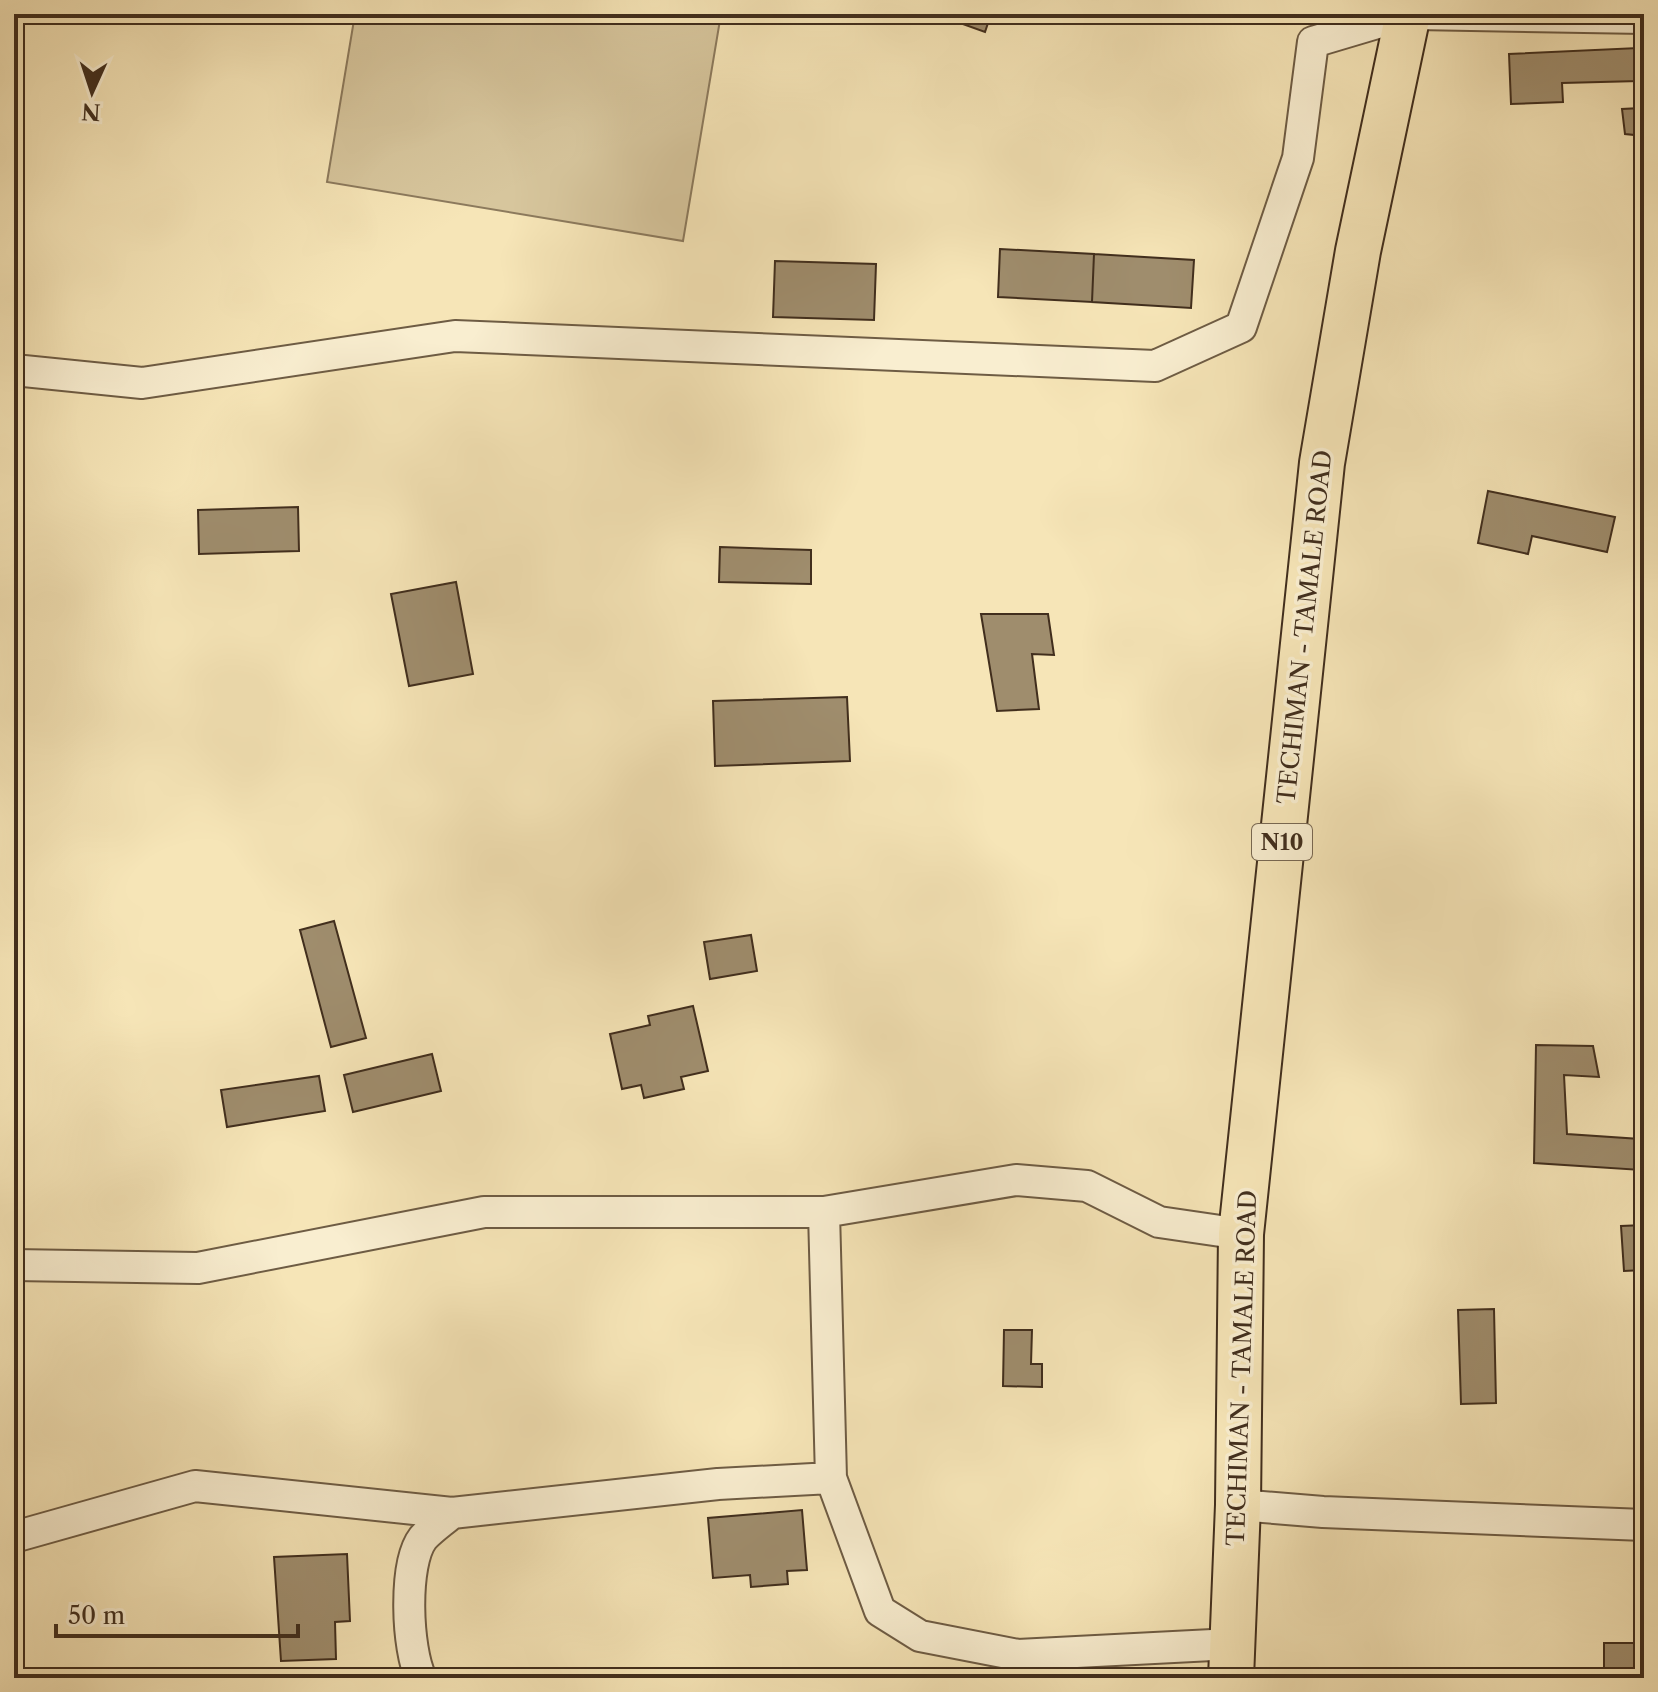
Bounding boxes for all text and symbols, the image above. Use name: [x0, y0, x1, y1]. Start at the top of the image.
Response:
north arrow: [52, 52, 132, 132]
text: N: [81, 97, 101, 125]
street label: TECHIMAN - TAMALE ROAD: [1271, 448, 1338, 805]
road number: N10: [1252, 824, 1312, 860]
street label: TECHIMAN - TAMALE ROAD: [1221, 1190, 1262, 1546]
scale bar: [56, 1588, 298, 1638]
text: 50 m: [68, 1601, 125, 1630]

